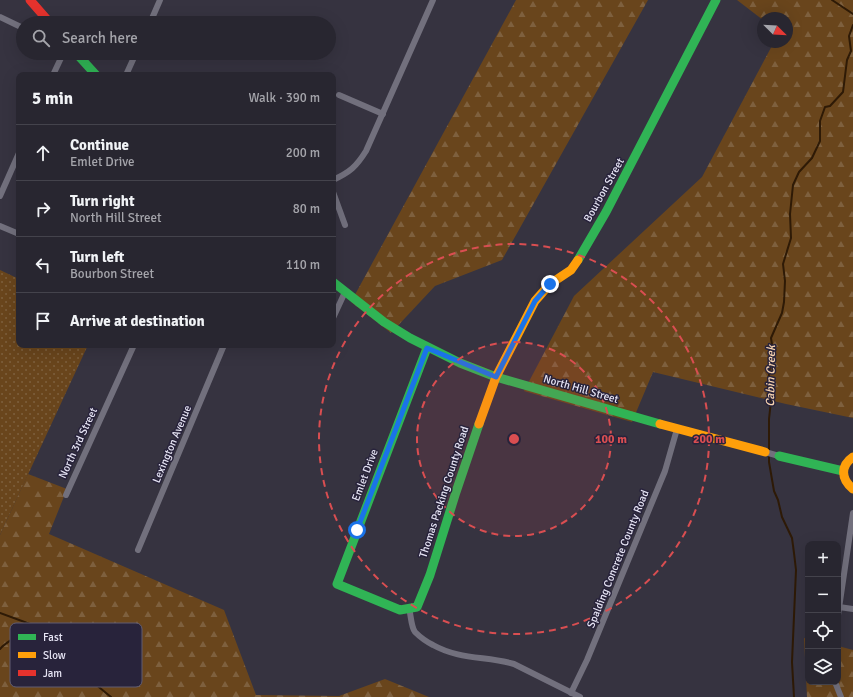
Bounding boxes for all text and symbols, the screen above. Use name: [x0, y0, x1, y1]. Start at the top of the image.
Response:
north arrow: [757, 12, 793, 48]
search box: [16, 16, 336, 60]
icon: search: [30, 27, 52, 49]
text: Search here: [62, 29, 138, 47]
text: 5 min: [32, 88, 73, 109]
text: Walk · 390 m: [249, 90, 320, 106]
text: Continue: [70, 136, 129, 154]
icon: ahead: [32, 142, 54, 164]
text: 200 m: [286, 145, 320, 161]
text: Emlet Drive: [70, 154, 134, 170]
street label: Bourbon Street: [581, 156, 627, 224]
text: Turn right: [70, 192, 135, 210]
icon: right: [32, 198, 54, 220]
text: 80 m: [293, 201, 320, 217]
text: North Hill Street: [70, 210, 162, 226]
text: Turn left: [70, 248, 124, 266]
icon: left: [32, 254, 54, 276]
text: 110 m: [286, 257, 320, 273]
text: Bourbon Street: [70, 266, 154, 282]
route end: [541, 275, 559, 293]
icon: arrive: [32, 310, 54, 332]
text: Arrive at destination: [70, 312, 205, 330]
water label: Cabin Creek: [763, 344, 779, 407]
street label: North Hill Street: [542, 372, 620, 406]
street label: Lexington Avenue: [150, 403, 194, 485]
street label: North 3rd Street: [56, 405, 100, 480]
street label: Thomas Packing County Road: [417, 425, 471, 559]
centre of rings: [507, 432, 521, 446]
text: 100 m: [595, 432, 627, 447]
text: 200 m: [693, 432, 725, 447]
street label: Emlet Drive: [349, 447, 381, 503]
street label: Spalding Concrete County Road: [584, 488, 652, 630]
route start: [348, 521, 366, 539]
map controls: [805, 541, 841, 685]
button: +: [805, 541, 841, 577]
button: −: [805, 577, 841, 613]
button: locate: [805, 613, 841, 649]
legend: [10, 623, 142, 687]
text: Fast: [43, 631, 63, 644]
text: Slow: [43, 649, 66, 662]
button: layers: [805, 649, 841, 685]
text: Jam: [43, 667, 62, 680]

